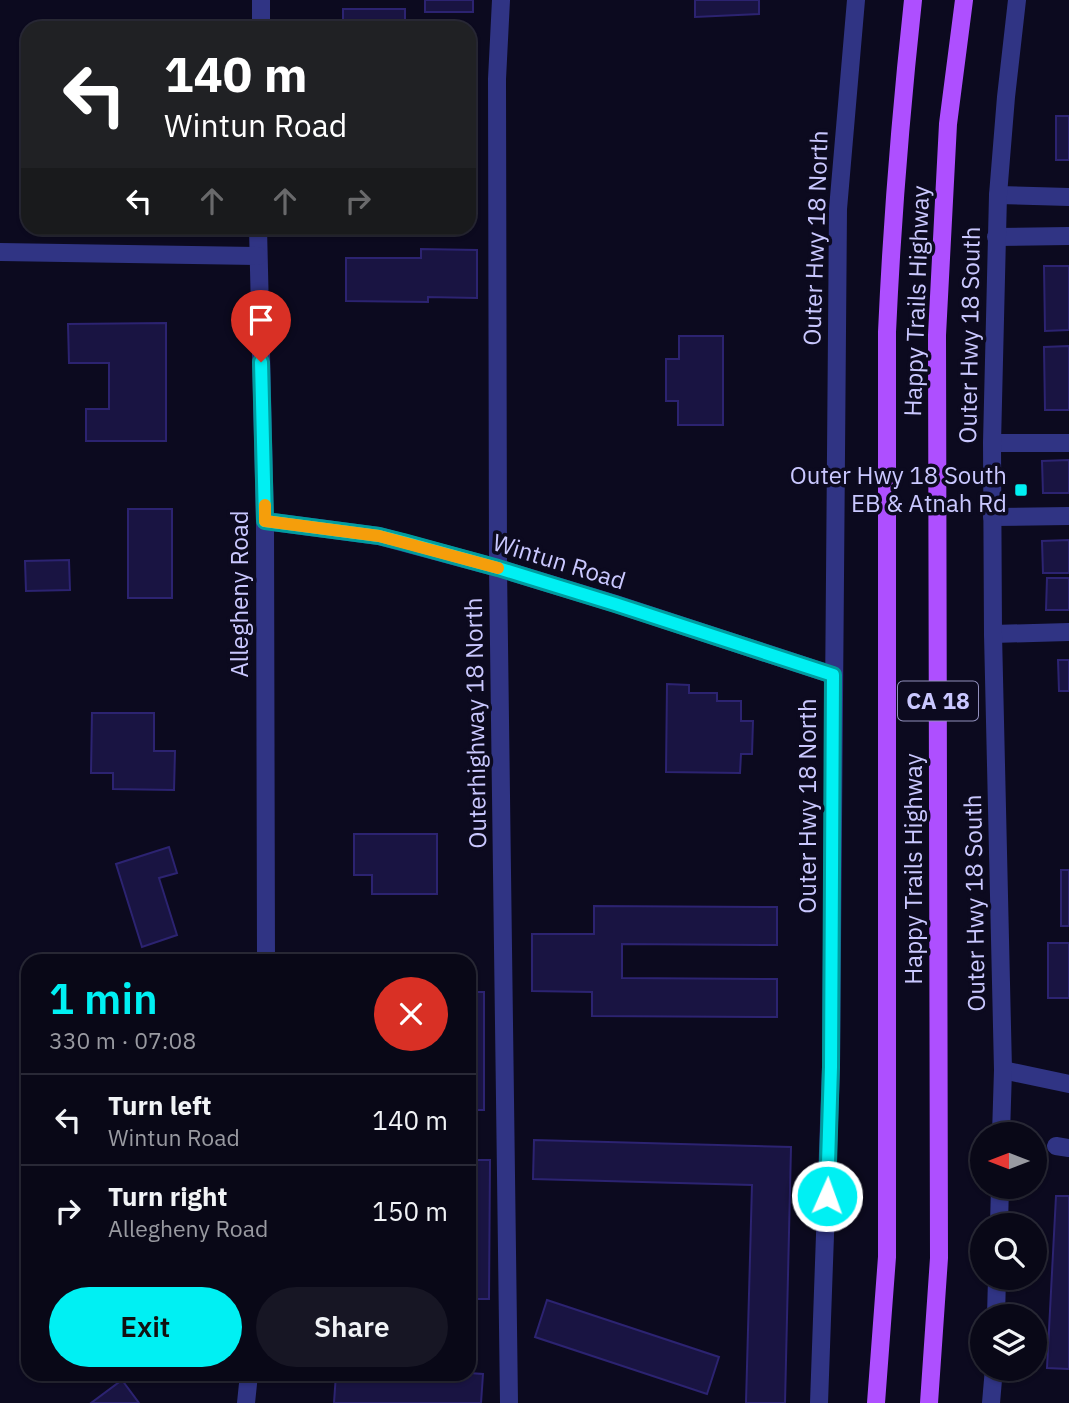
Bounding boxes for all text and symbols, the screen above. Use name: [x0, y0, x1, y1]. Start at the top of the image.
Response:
text: 140 m: [164, 42, 308, 105]
icon: left: [49, 49, 140, 140]
text: Wintun Road: [164, 104, 347, 146]
street label: Outer Hwy 18 North: [795, 130, 835, 346]
icon: left: [120, 182, 158, 220]
icon: ahead: [193, 182, 231, 220]
icon: ahead: [266, 182, 304, 220]
icon: right: [339, 182, 377, 220]
street label: Happy Trails Highway: [896, 185, 936, 417]
street label: Outer Hwy 18 South: [951, 226, 987, 444]
pin: [231, 290, 291, 362]
icon: arrive: [242, 301, 280, 339]
place label: Outer Hwy 18 South EB & Atnah Rd: [790, 459, 1007, 519]
marker: Outer Hwy 18 South EB & Atnah Rd: [1013, 482, 1029, 498]
street label: Allegheny Road: [223, 510, 255, 678]
street label: Wintun Road: [489, 526, 630, 596]
street label: Outerhighway 18 North: [457, 597, 493, 849]
road number: CA 18: [898, 681, 978, 720]
street label: Outer Hwy 18 North: [791, 698, 823, 914]
street label: Happy Trails Highway: [897, 753, 929, 985]
street label: Outer Hwy 18 South: [956, 794, 992, 1012]
text: 1 min: [49, 971, 158, 1026]
button: close: [374, 977, 448, 1051]
text: 330 m · 07:08: [49, 1025, 196, 1055]
text: Turn left: [108, 1088, 211, 1122]
icon: left: [49, 1101, 87, 1139]
text: 140 m: [372, 1103, 448, 1137]
text: Wintun Road: [108, 1122, 240, 1152]
north arrow: [970, 1122, 1046, 1199]
map controls: [970, 1122, 1047, 1381]
position arrow: [790, 1159, 864, 1233]
text: Turn right: [108, 1179, 227, 1213]
icon: right: [49, 1192, 87, 1230]
text: 150 m: [372, 1194, 448, 1228]
text: Allegheny Road: [108, 1213, 268, 1243]
button: search: [970, 1213, 1047, 1290]
button: Exit: [49, 1287, 242, 1367]
button: Share: [256, 1287, 448, 1367]
button: layers: [970, 1304, 1047, 1381]

